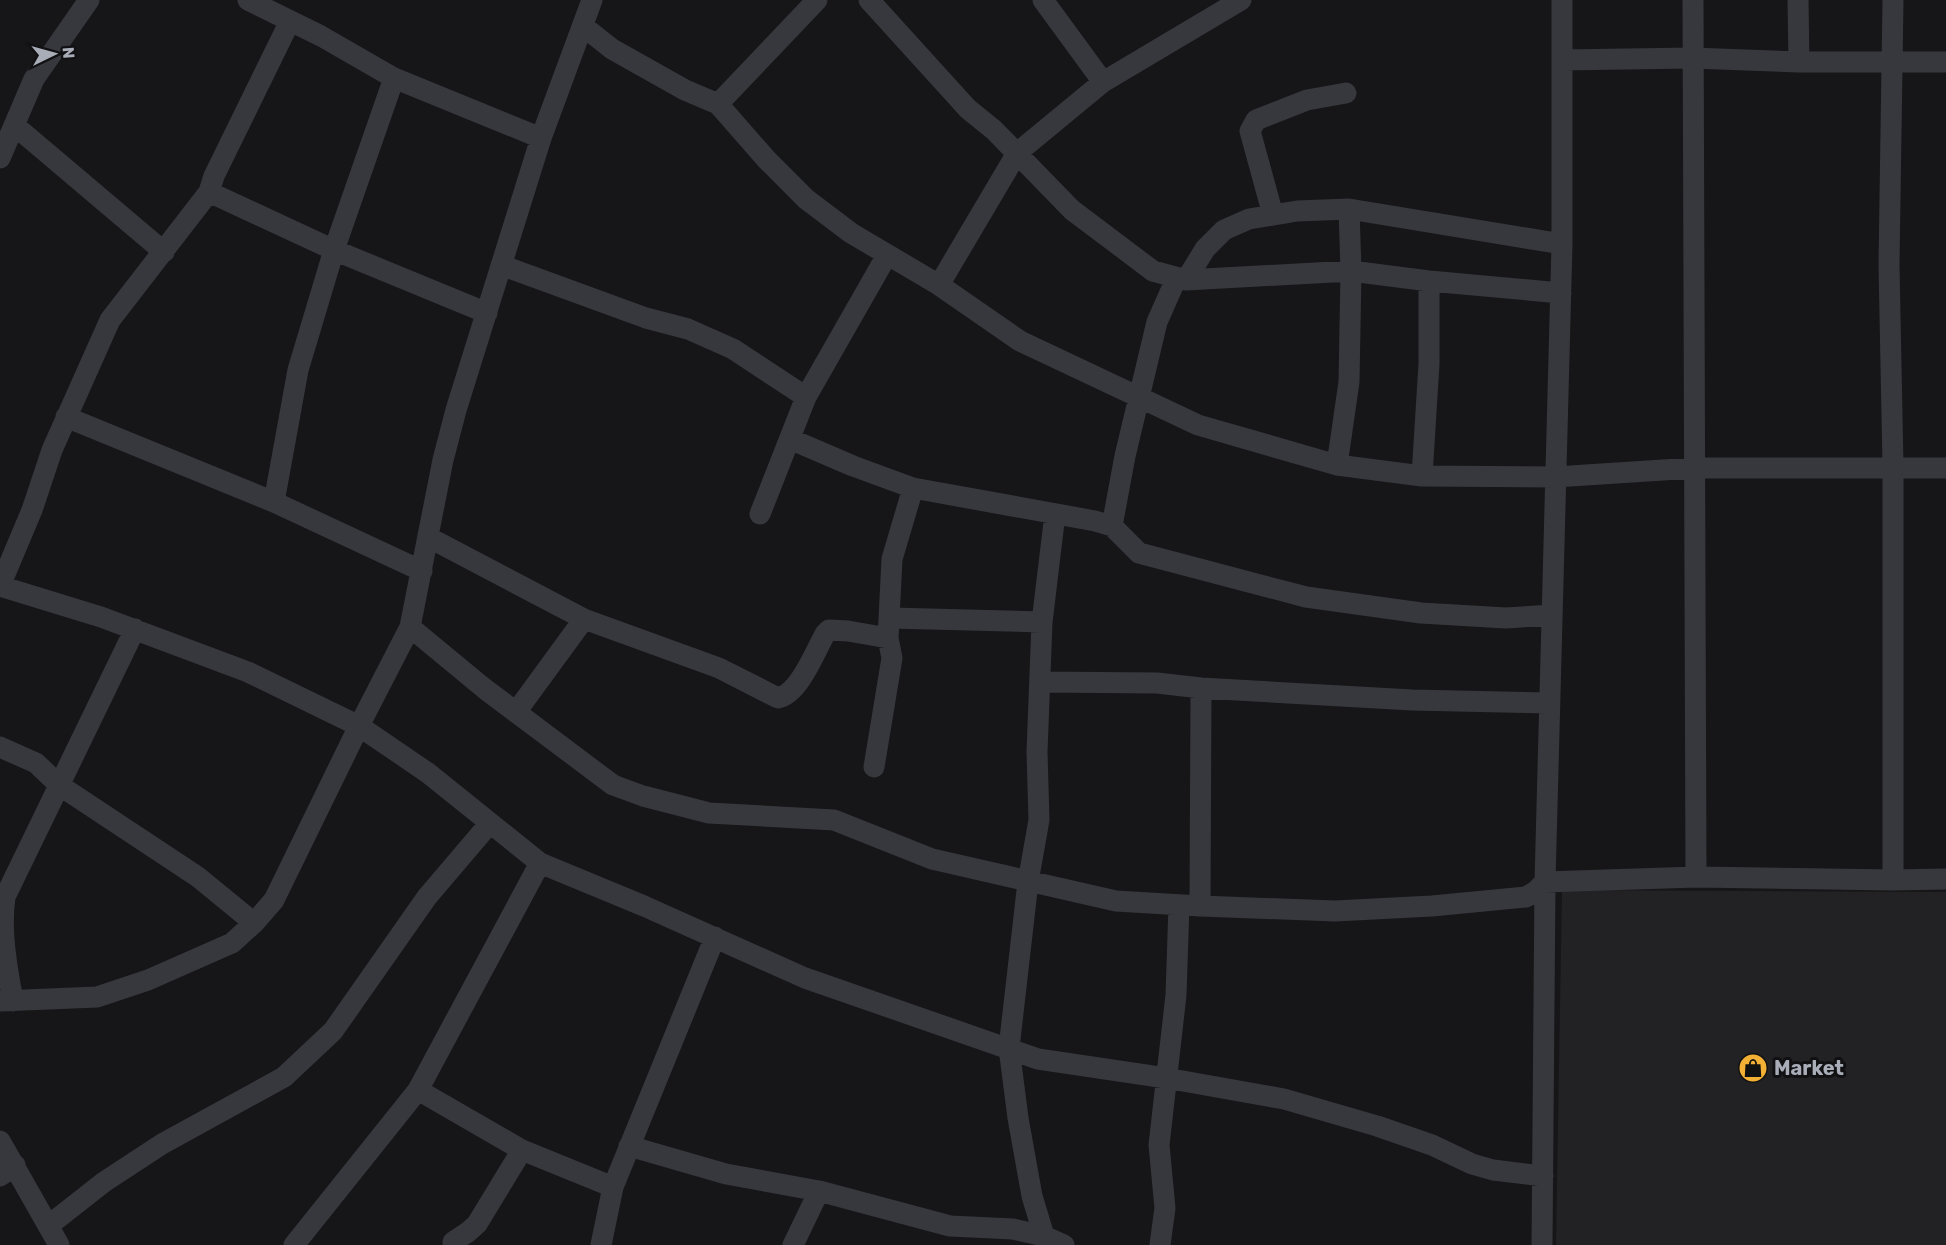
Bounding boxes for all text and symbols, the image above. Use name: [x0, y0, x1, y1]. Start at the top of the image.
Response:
north arrow: [24, 24, 84, 84]
text: N: [58, 46, 78, 59]
shop icon: Market: [1737, 1052, 1769, 1084]
place label: Market: [1774, 1056, 1844, 1080]

